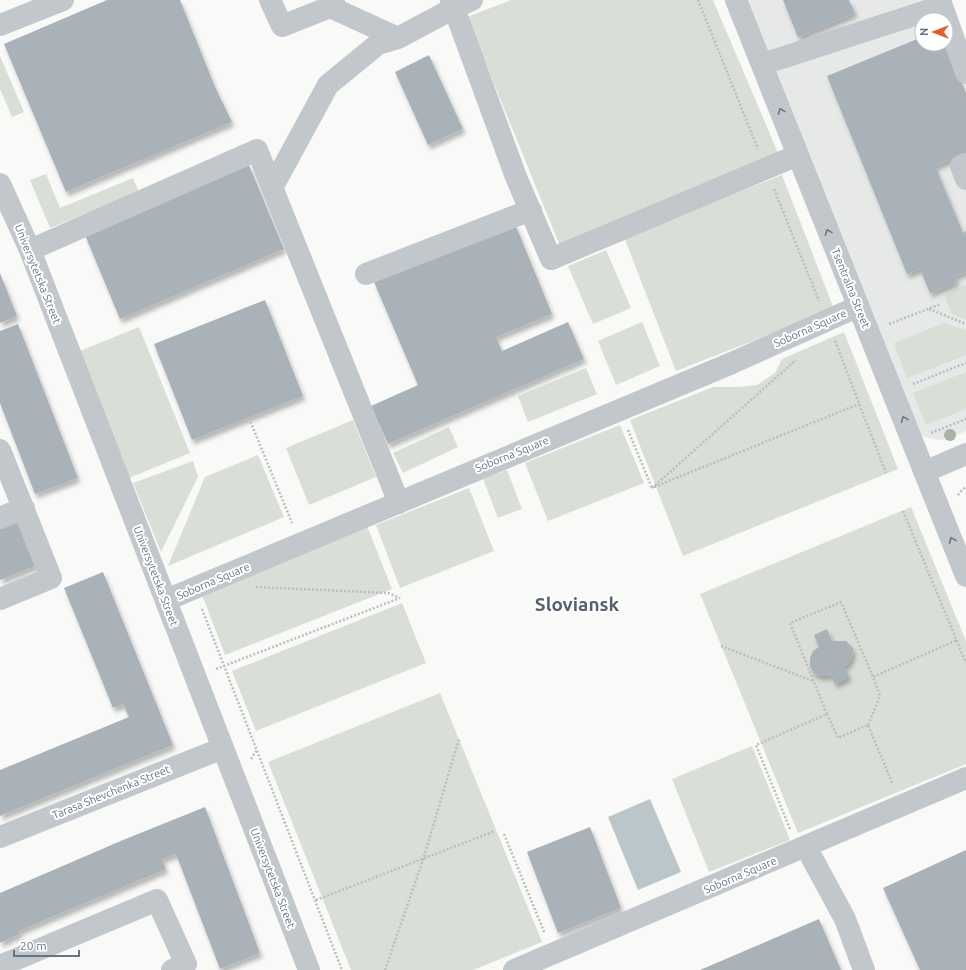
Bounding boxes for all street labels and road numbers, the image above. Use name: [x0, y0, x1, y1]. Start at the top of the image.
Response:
street label: Universytetska Street: [13, 223, 64, 326]
street label: Tsentralna Street: [830, 246, 873, 330]
street label: Soborna Square: [772, 307, 848, 349]
street label: Soborna Square: [474, 434, 550, 474]
street label: Universytetska Street: [131, 524, 181, 628]
street label: Soborna Square: [175, 560, 251, 602]
street label: Tarasa Shevchenka Street: [50, 763, 172, 821]
street label: Universytetska Street: [248, 826, 298, 930]
street label: Soborna Square: [702, 854, 778, 896]

